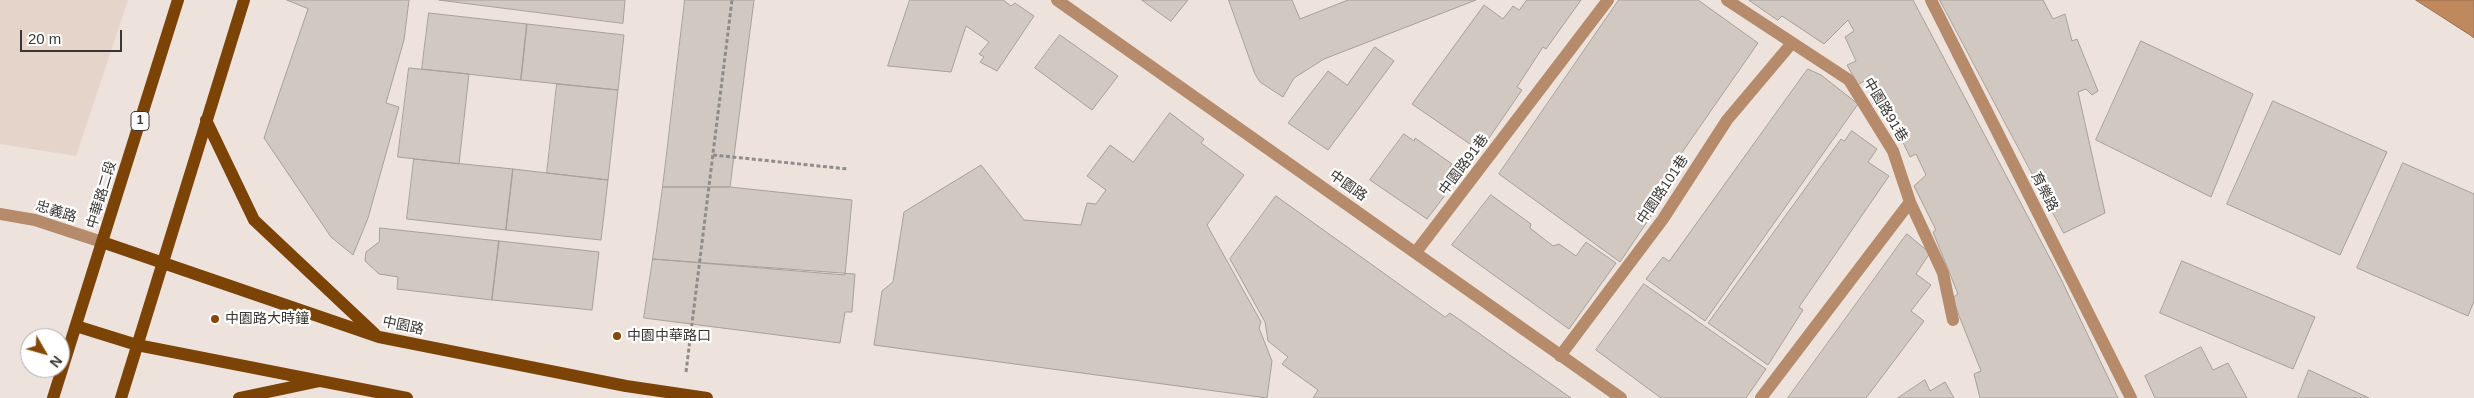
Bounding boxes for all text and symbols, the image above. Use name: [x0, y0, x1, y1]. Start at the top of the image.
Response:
scale bar: [22, 20, 125, 52]
text: 20 m: [28, 30, 61, 47]
street label: 中園路91巷: [1859, 75, 1911, 145]
road number: 1: [131, 112, 149, 130]
street label: 中園路91巷: [1436, 131, 1492, 199]
street label: 中園路101巷: [1634, 152, 1692, 228]
street label: 中華路二段: [84, 159, 120, 231]
street label: 中園路: [1326, 167, 1370, 205]
street label: 育樂路: [2027, 169, 2061, 215]
street label: 忠義路: [33, 198, 79, 226]
place label: 中園路大時鐘: [225, 311, 309, 327]
marker: 中園路大時鐘: [209, 313, 221, 325]
street label: 中園路: [381, 313, 425, 339]
north arrow: [20, 328, 70, 378]
place label: 中園中華路口: [627, 328, 711, 344]
marker: 中園中華路口: [611, 330, 623, 342]
text: N: [47, 353, 65, 371]

